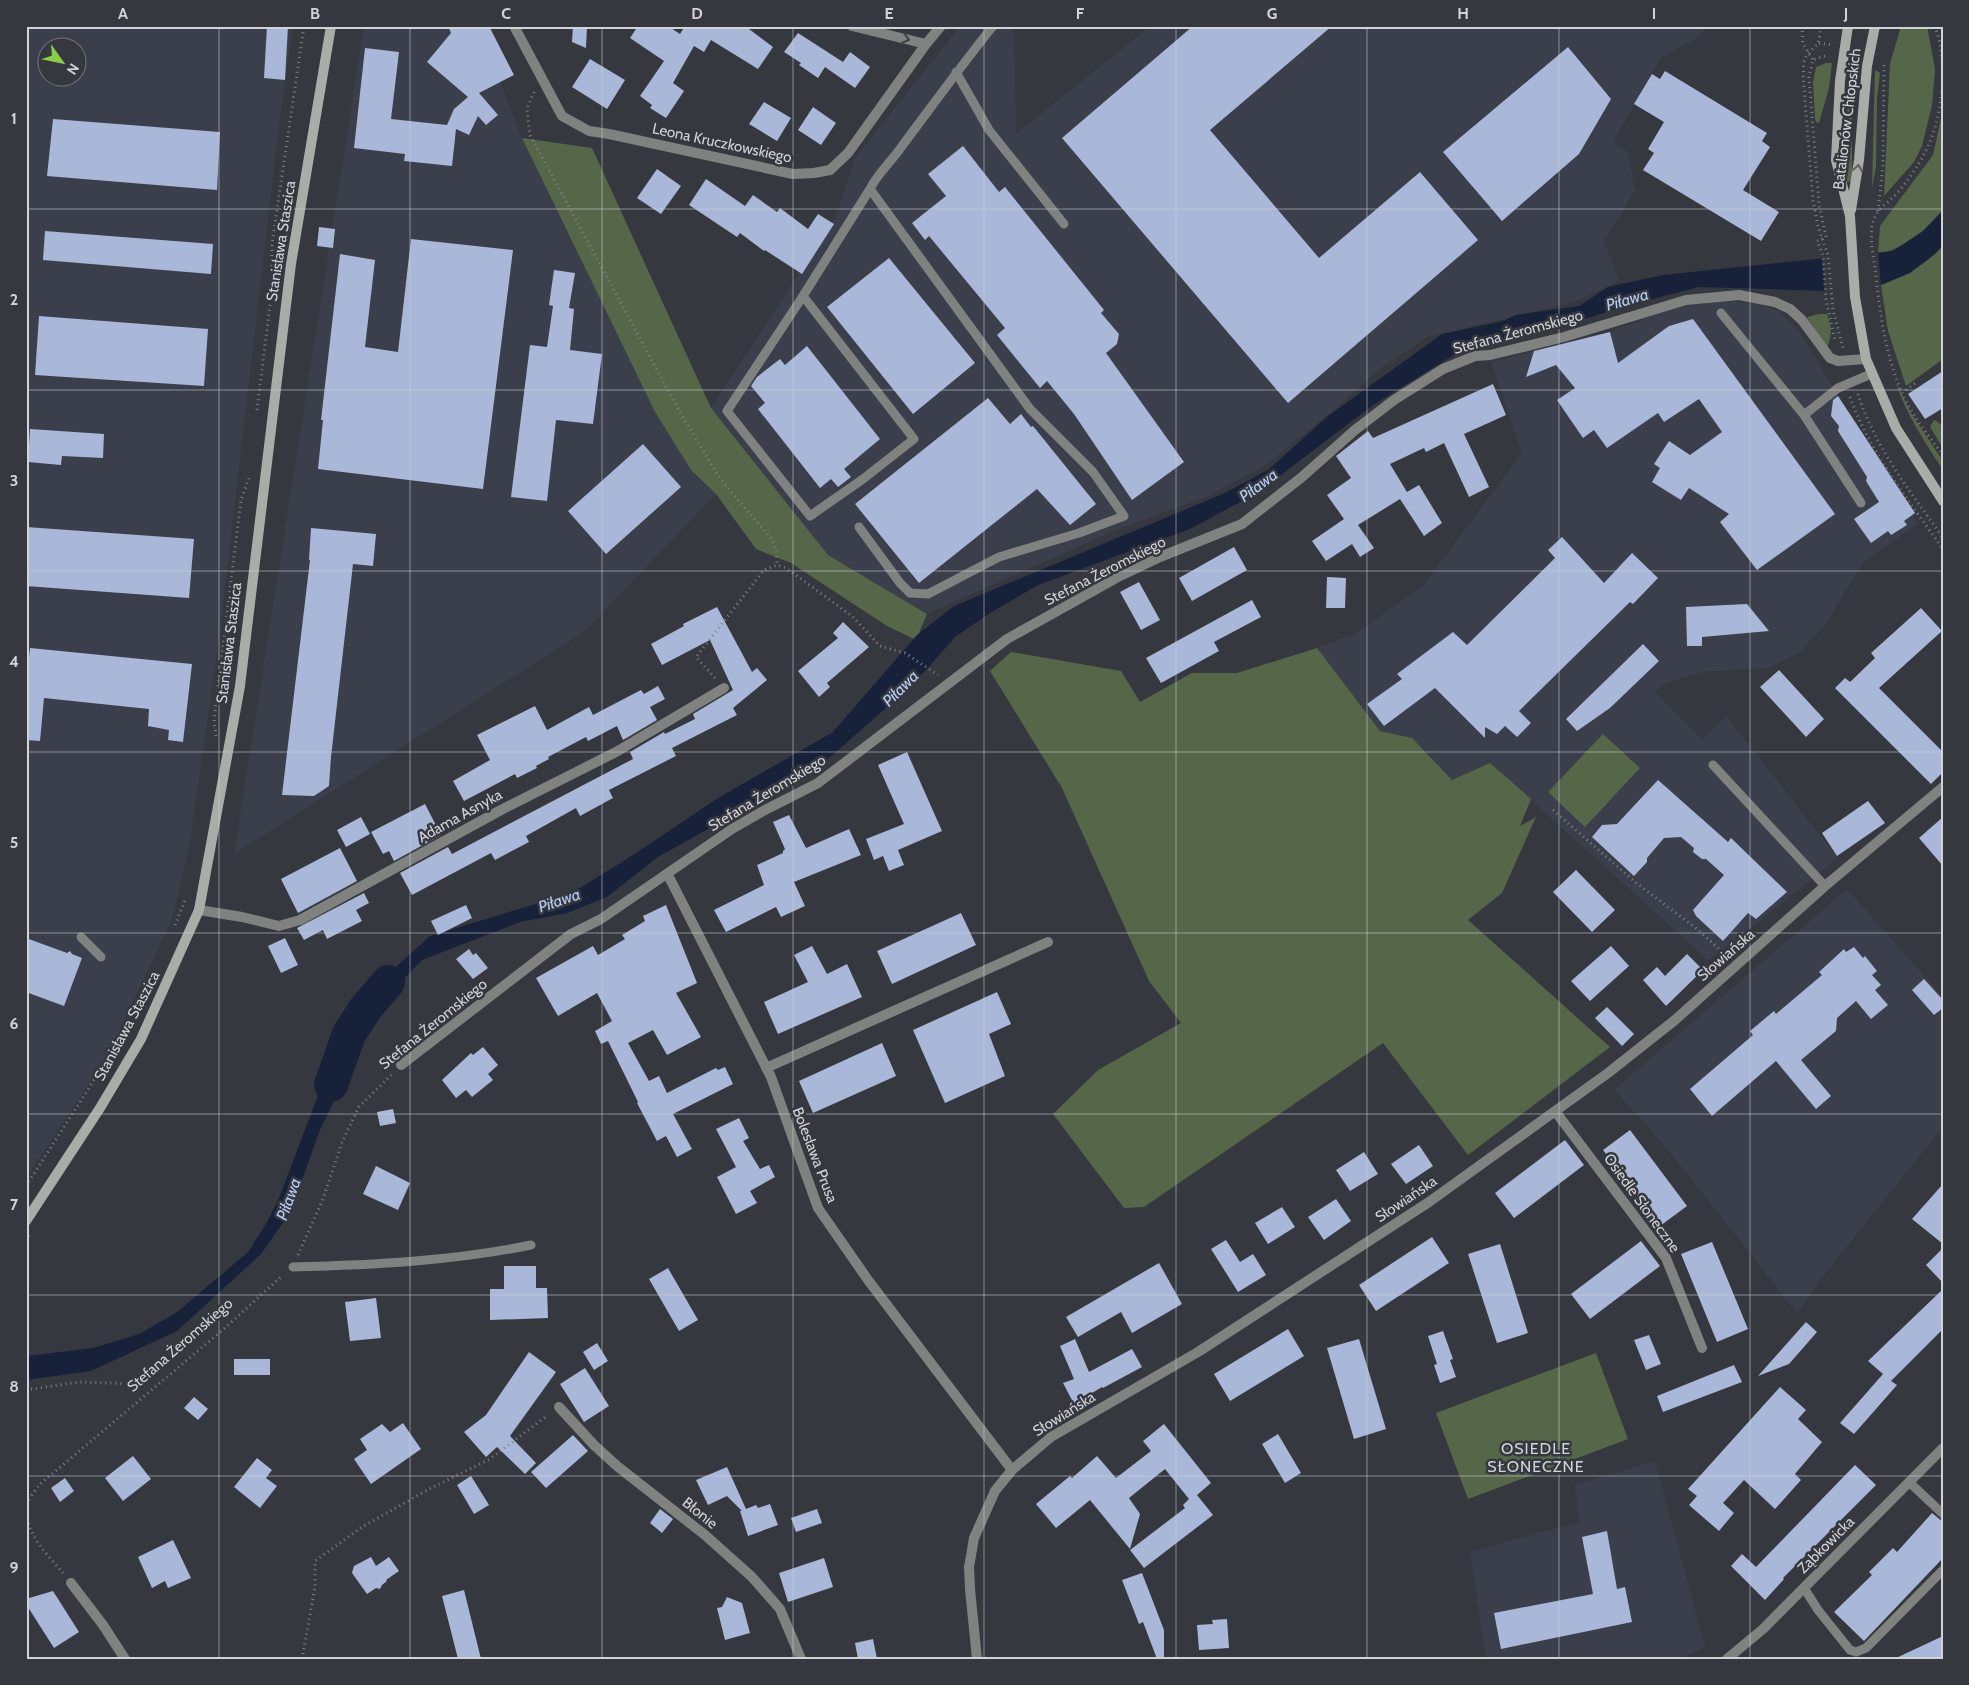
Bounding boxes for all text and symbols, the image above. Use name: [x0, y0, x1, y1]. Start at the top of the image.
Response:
text: A: [118, 4, 128, 23]
text: B: [310, 4, 320, 23]
text: C: [501, 4, 511, 23]
text: D: [691, 4, 703, 23]
text: E: [884, 4, 894, 23]
text: F: [1076, 4, 1085, 23]
text: G: [1267, 4, 1277, 23]
text: H: [1457, 4, 1469, 23]
text: I: [1652, 4, 1656, 23]
text: J: [1843, 4, 1848, 23]
one-way arrow: [901, 33, 910, 44]
north arrow: [38, 38, 88, 88]
street label: Batalionów Chłopskich: [1829, 47, 1865, 191]
text: N: [63, 60, 83, 78]
text: 1: [11, 109, 17, 128]
street label: Leona Kruczkowskiego: [651, 119, 793, 167]
one-way arrow: [1852, 164, 1862, 173]
street label: Stanisława Staszica: [263, 179, 300, 303]
water label: Piława: [1604, 284, 1651, 315]
text: 2: [10, 290, 18, 309]
street label: Stefana Żeromskiego: [1451, 305, 1585, 358]
water label: Piława: [1235, 465, 1281, 506]
text: 3: [10, 471, 18, 490]
street label: Stefana Żeromskiego: [1041, 532, 1169, 609]
street label: Stanisława Staszica: [213, 581, 245, 705]
text: 4: [9, 652, 19, 671]
water label: Piława: [878, 666, 922, 710]
street label: Stefana Żeromskiego: [705, 750, 829, 835]
street label: Adama Asnyka: [415, 785, 506, 847]
text: 5: [10, 833, 18, 852]
water label: Piława: [536, 884, 583, 917]
street label: Słowiańska: [1694, 925, 1759, 985]
street label: Stanisława Staszica: [90, 967, 164, 1084]
street label: Stefana Żeromskiego: [375, 974, 491, 1073]
text: 6: [10, 1014, 19, 1033]
street label: Bolesława Prusa: [789, 1105, 842, 1206]
street label: Osiedle Słoneczne: [1600, 1150, 1684, 1256]
street label: Słowiańska: [1372, 1171, 1441, 1226]
water label: Piława: [272, 1176, 305, 1223]
text: 7: [10, 1195, 19, 1214]
street label: Stefana Żeromskiego: [123, 1294, 236, 1396]
text: 8: [9, 1377, 19, 1396]
street label: Słowiańska: [1029, 1387, 1099, 1440]
district label: OSIEDLE SŁONECZNE: [1487, 1439, 1585, 1476]
street label: Błonie: [679, 1493, 721, 1533]
street label: Ząbkowicka: [1794, 1512, 1859, 1577]
text: 9: [10, 1558, 19, 1577]

